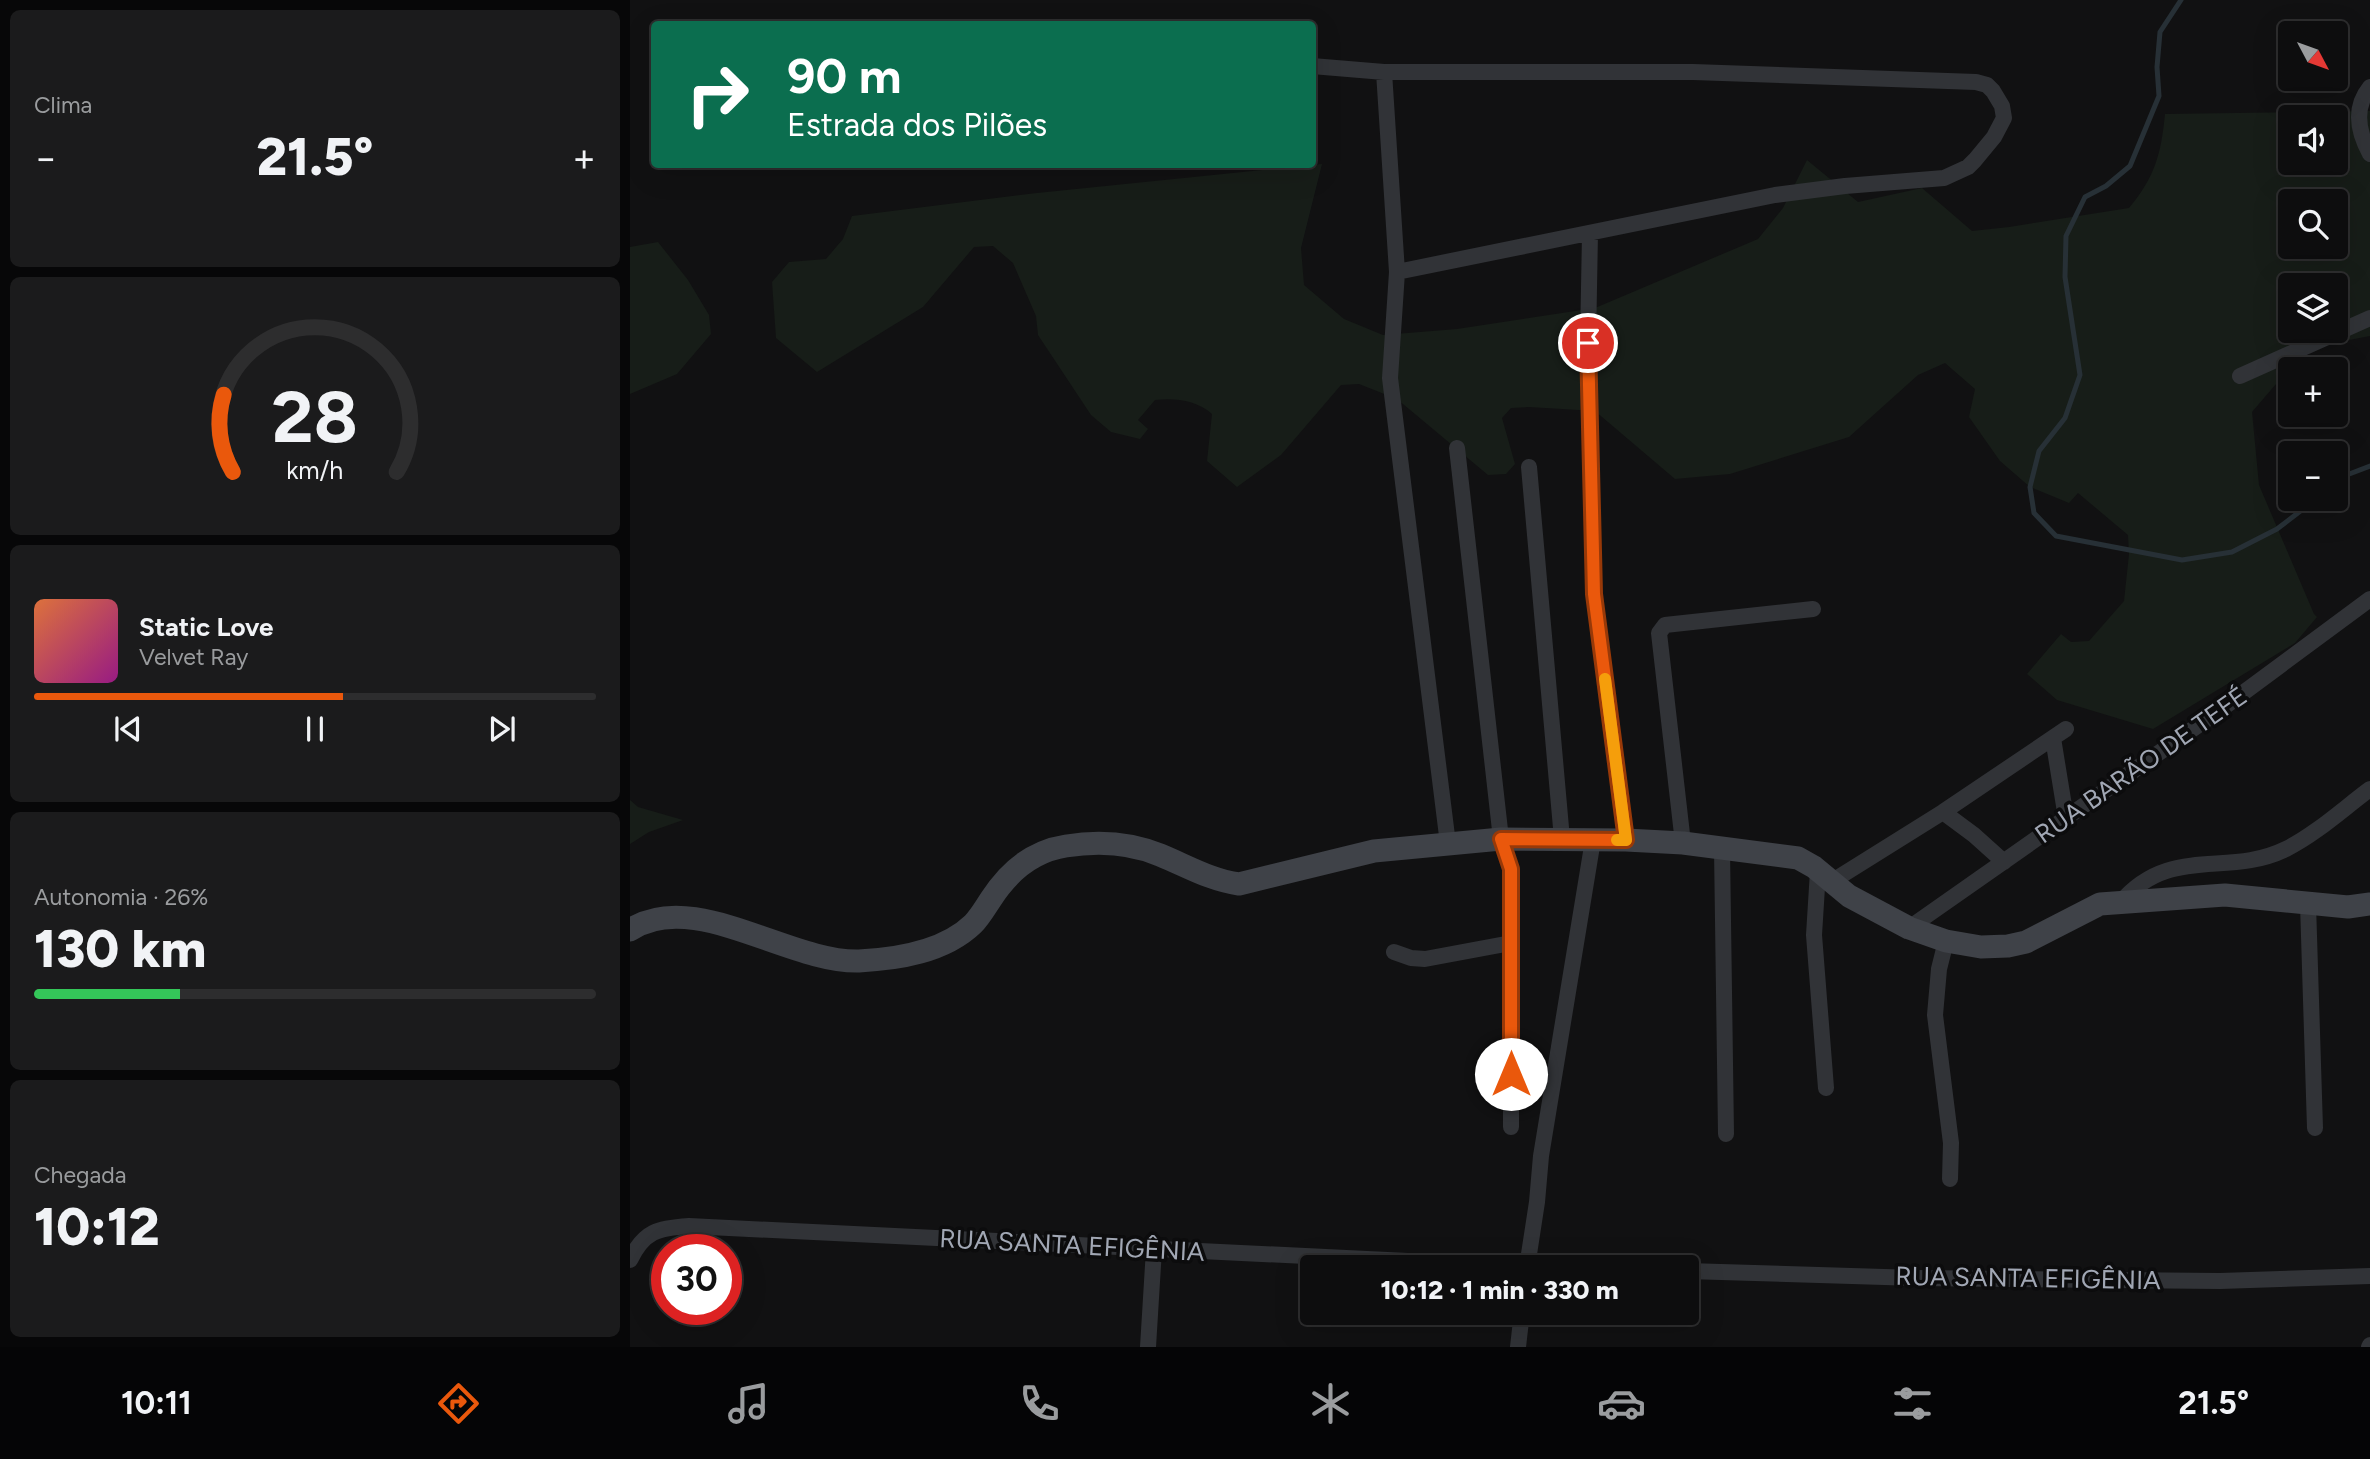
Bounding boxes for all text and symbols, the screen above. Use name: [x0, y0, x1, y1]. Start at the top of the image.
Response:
north arrow: [2278, 21, 2348, 91]
map controls: [2278, 21, 2348, 511]
text: 90 m: [787, 46, 902, 105]
icon: right: [672, 49, 763, 140]
text: Clima: [34, 91, 92, 119]
button: sound: [2278, 105, 2348, 175]
text: Estrada dos Pilões: [787, 106, 1047, 144]
text: 21.5°: [257, 126, 373, 188]
text: −: [34, 135, 58, 181]
text: +: [572, 135, 596, 181]
button: search: [2278, 189, 2348, 259]
button: layers: [2278, 273, 2348, 343]
pin: [1558, 313, 1618, 373]
icon: arrive: [1569, 324, 1607, 362]
button: +: [2278, 357, 2348, 427]
text: 28: [272, 374, 358, 461]
button: −: [2278, 441, 2348, 511]
text: km/h: [286, 455, 344, 485]
text: Static Love: [139, 611, 273, 643]
text: Velvet Ray: [139, 643, 248, 671]
street label: RUA BARÃO DE TEFÉ: [2029, 680, 2253, 850]
icon: previous: [109, 710, 147, 748]
icon: pause: [296, 710, 334, 748]
icon: next: [483, 710, 521, 748]
text: Autonomia · 26%: [34, 883, 208, 911]
text: 130 km: [34, 918, 206, 980]
position arrow: [1474, 1037, 1548, 1111]
text: Chegada: [34, 1161, 126, 1189]
text: 10:12: [34, 1196, 160, 1258]
street label: RUA SANTA EFIGÊNIA: [939, 1222, 1206, 1268]
speed limit sign: 30: [651, 1234, 742, 1325]
street label: RUA SANTA EFIGÊNIA: [1895, 1260, 2161, 1296]
text: 10:12 · 1 min · 330 m: [1380, 1274, 1619, 1306]
icon: directions: [434, 1379, 483, 1428]
icon: music: [724, 1379, 773, 1428]
icon: phone: [1015, 1379, 1064, 1428]
icon: climate: [1306, 1379, 1355, 1428]
icon: car: [1597, 1379, 1646, 1428]
icon: filters: [1888, 1379, 1937, 1428]
text: 10:11: [121, 1384, 192, 1422]
text: 21.5°: [2178, 1384, 2249, 1422]

